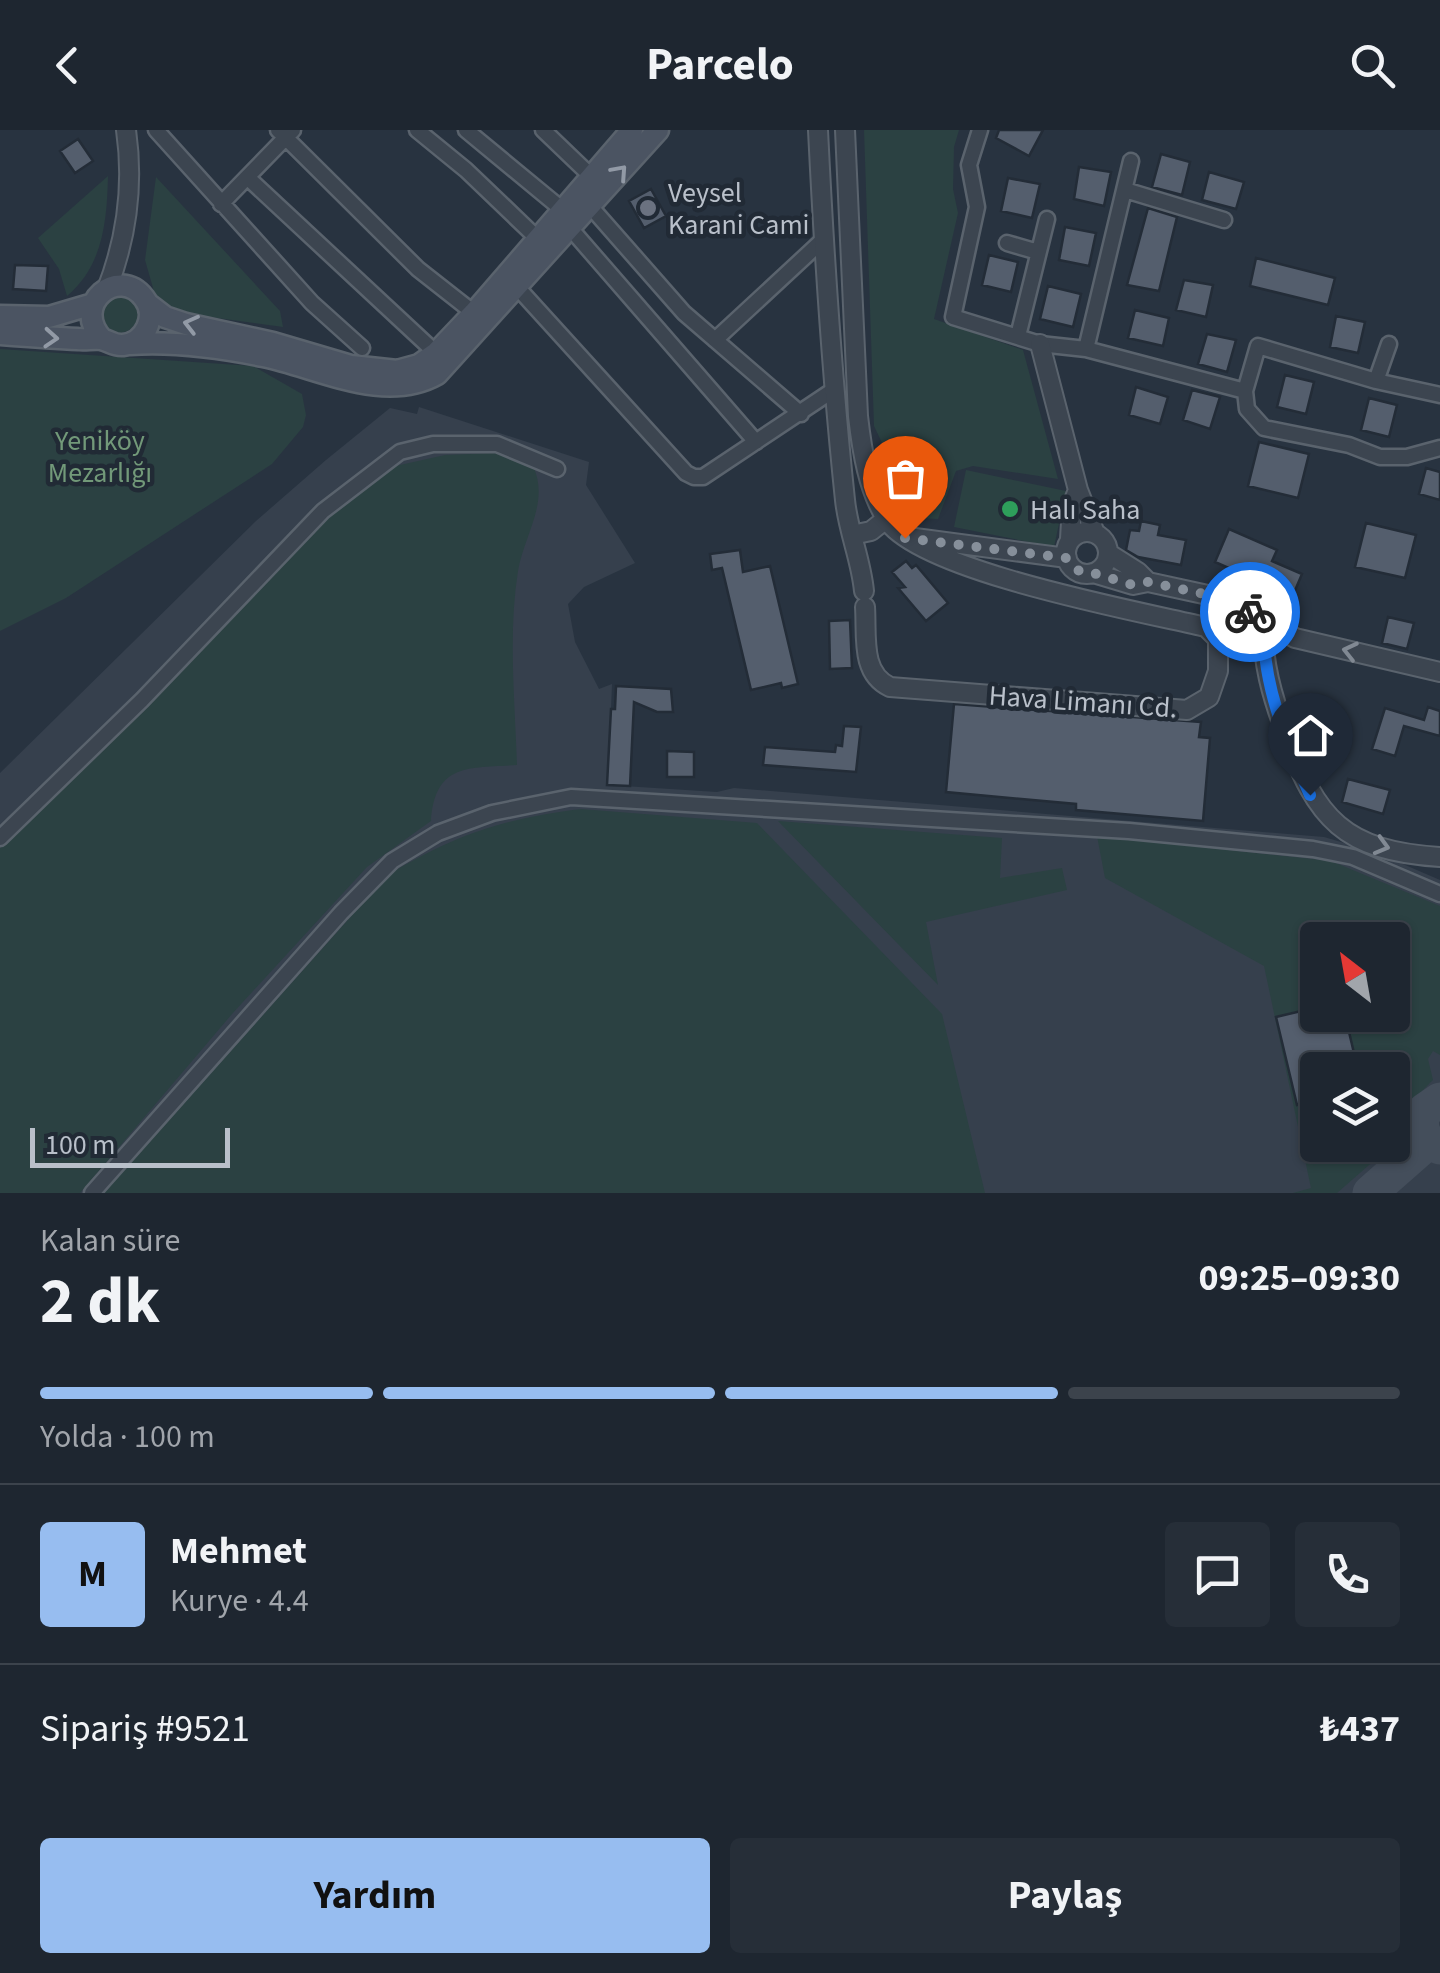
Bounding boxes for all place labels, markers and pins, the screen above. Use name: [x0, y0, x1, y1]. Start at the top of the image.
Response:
place label: Veysel Karani Cami: [668, 173, 810, 245]
marker: Veysel Karani Cami: [637, 197, 659, 219]
pin: [863, 436, 948, 539]
place label: Halı Saha: [1030, 490, 1140, 530]
marker: Halı Saha: [999, 498, 1021, 520]
pin: [1268, 693, 1353, 796]

